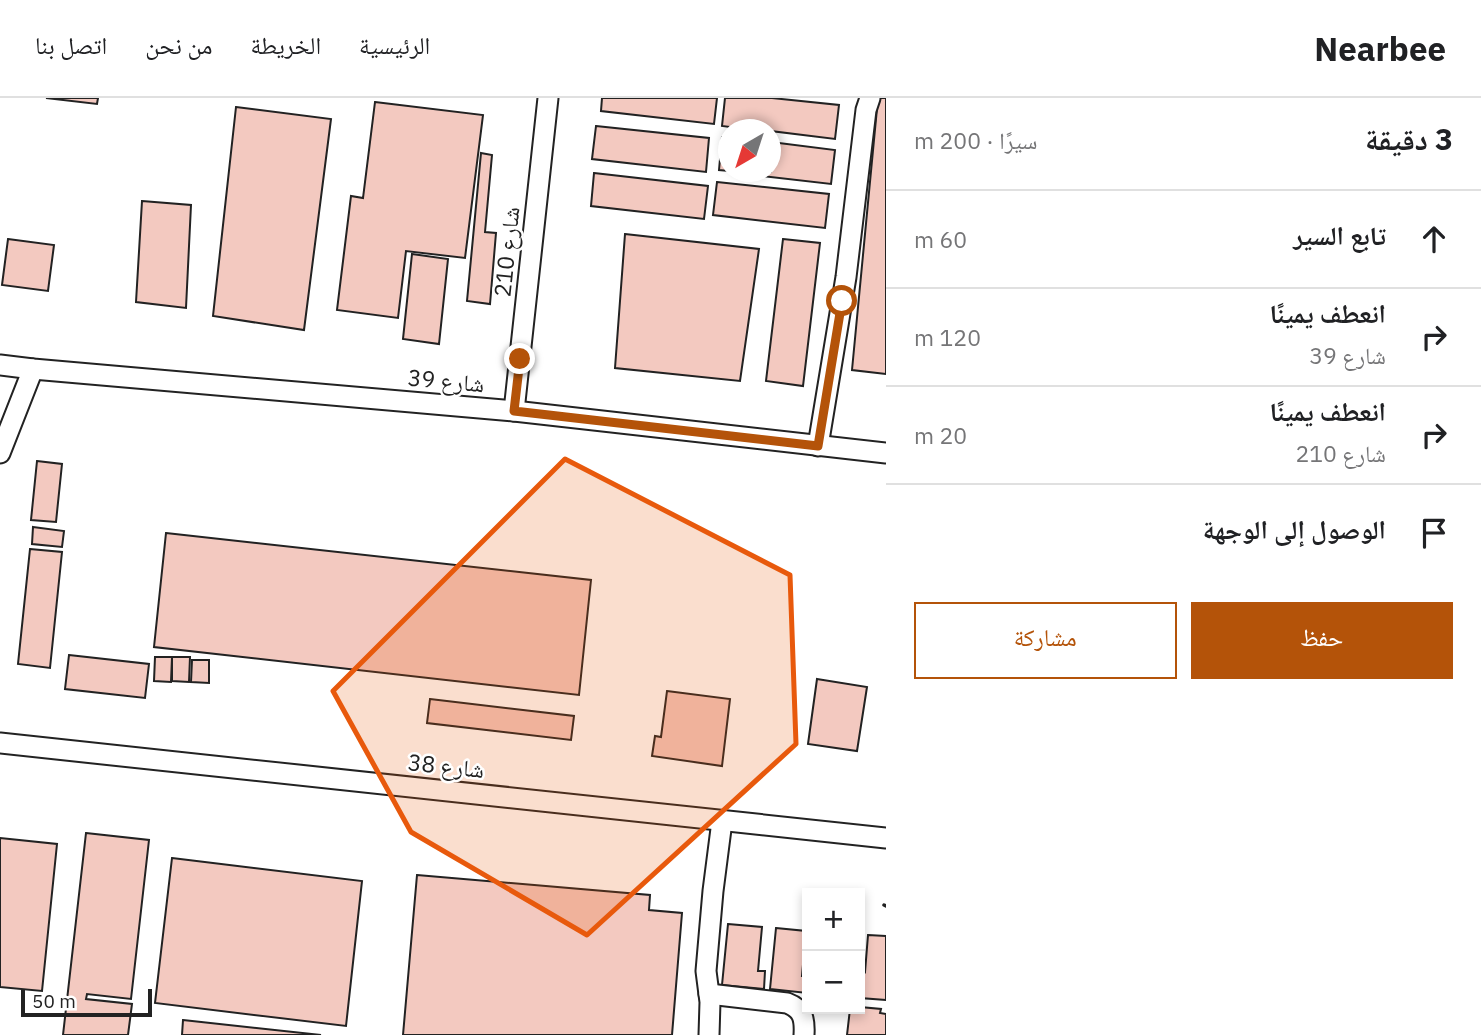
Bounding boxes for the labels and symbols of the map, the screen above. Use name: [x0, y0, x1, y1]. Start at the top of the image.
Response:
north arrow: [718, 119, 781, 182]
street label: شارع 210: [486, 205, 527, 299]
route start: [826, 285, 857, 316]
route end: [504, 343, 535, 374]
street label: شارع 39: [406, 362, 486, 399]
street label: شارع 38: [406, 746, 486, 785]
scale bar: [21, 986, 152, 1018]

